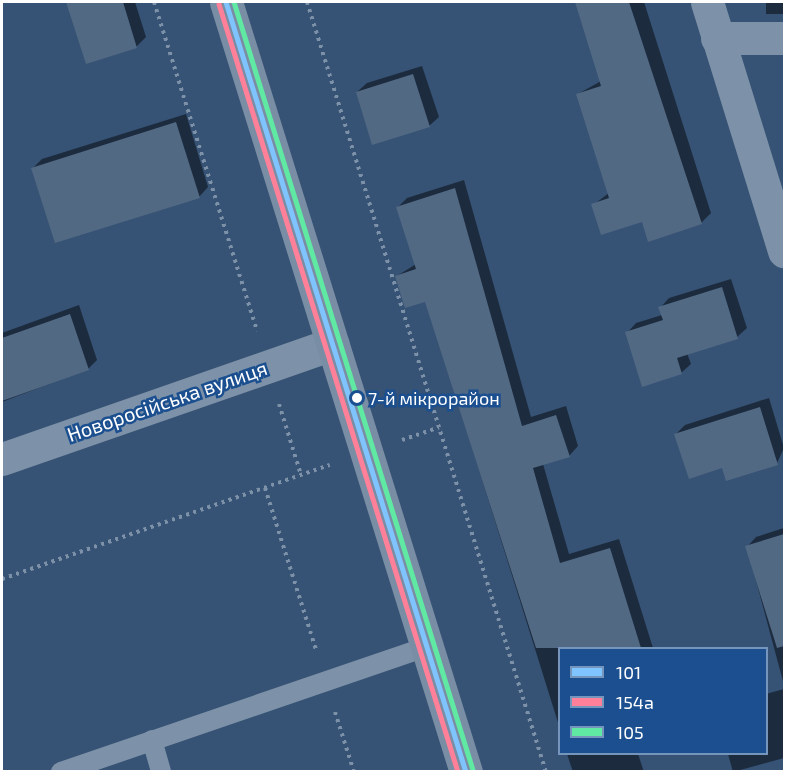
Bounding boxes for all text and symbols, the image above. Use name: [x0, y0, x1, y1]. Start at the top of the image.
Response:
street label: Новоросійська вулиця: [64, 355, 270, 447]
place label: 7-й мікрорайон: [368, 387, 500, 409]
marker: 7-й мікрорайон: [351, 392, 363, 404]
legend: [558, 647, 768, 755]
text: 101: [616, 661, 641, 683]
text: 154а: [616, 691, 654, 713]
text: 105: [616, 721, 644, 743]

